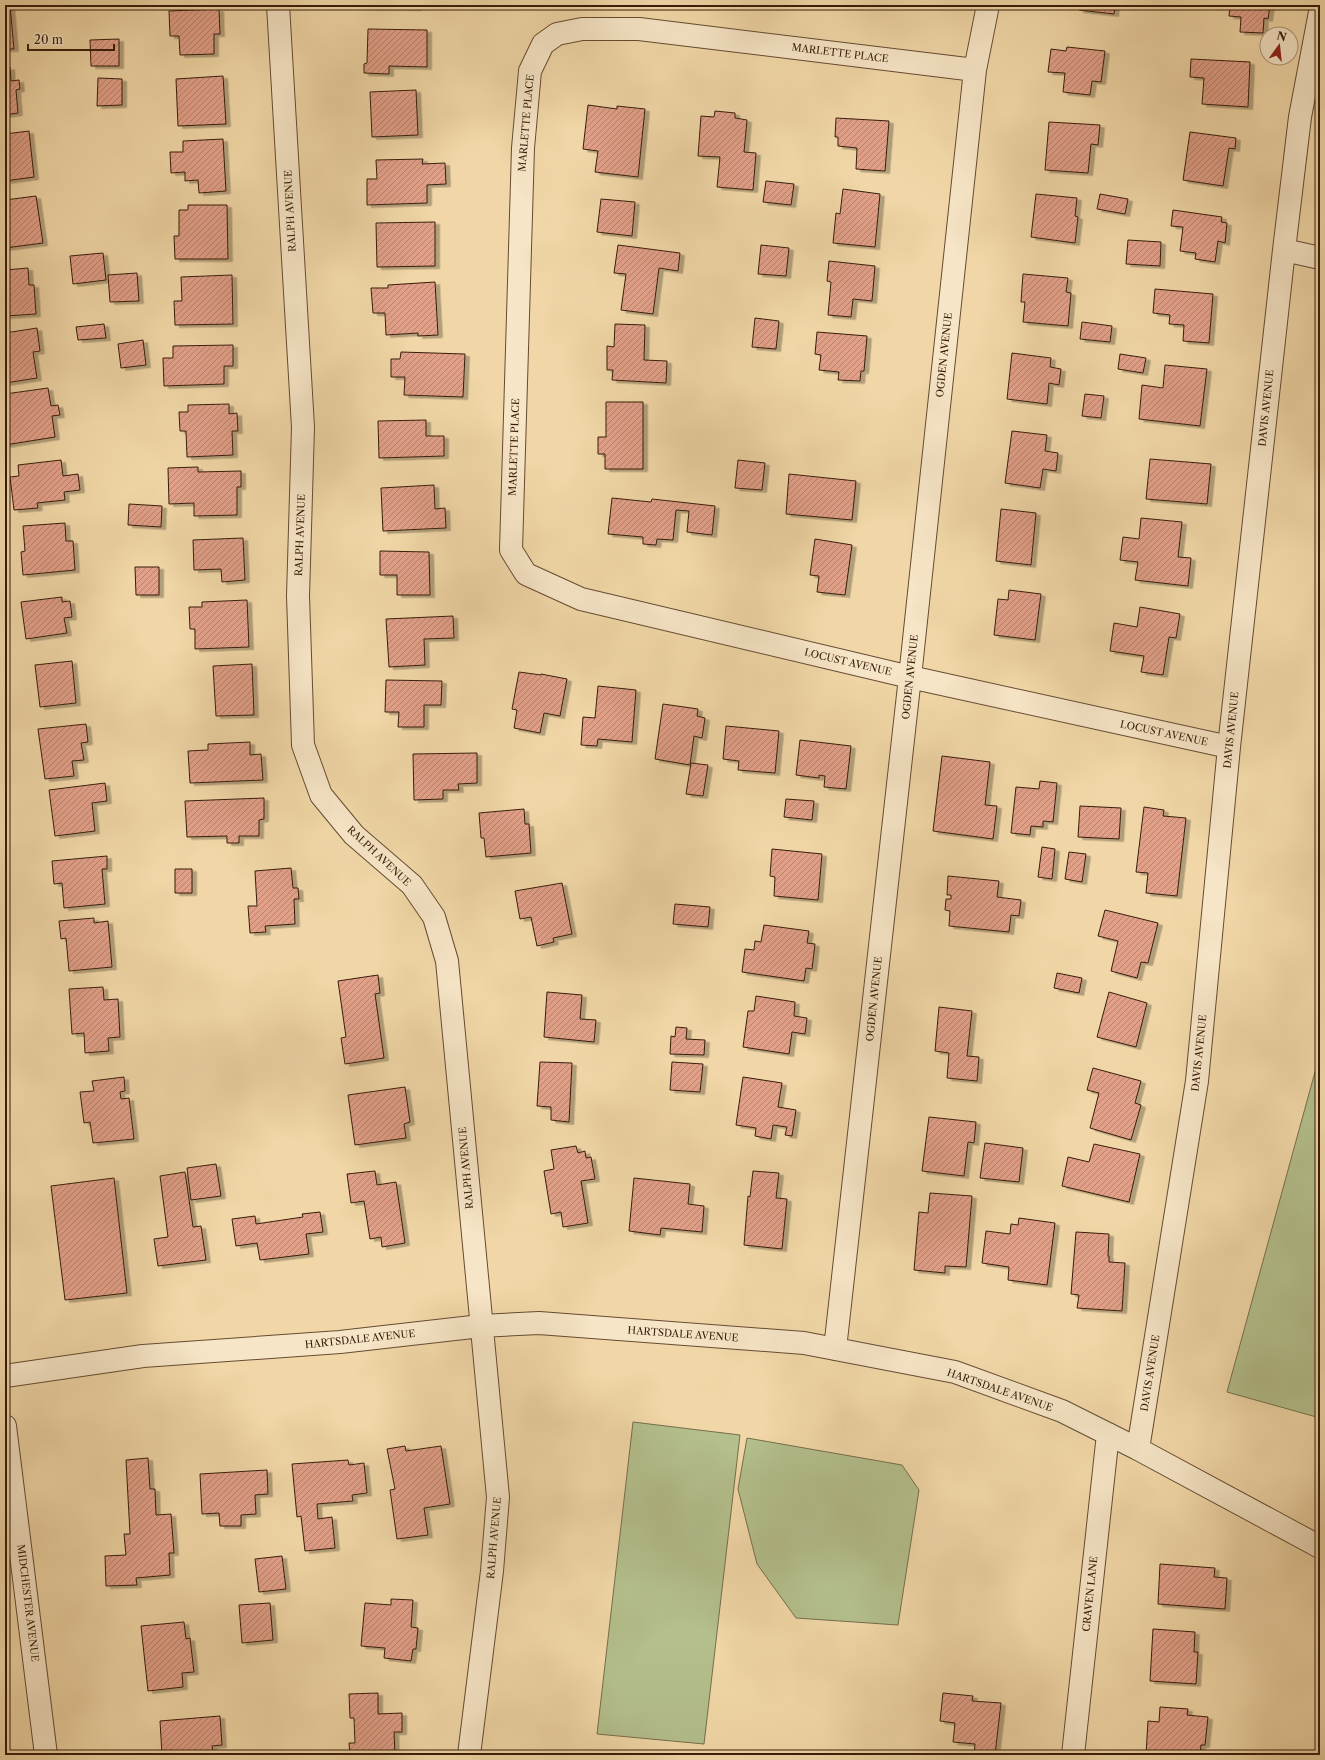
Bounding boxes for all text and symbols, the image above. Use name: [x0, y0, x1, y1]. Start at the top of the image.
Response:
scale bar: [28, 26, 114, 52]
north arrow: [1259, 26, 1299, 66]
text: N: [1275, 28, 1288, 44]
text: 20 m: [34, 32, 63, 47]
street label: MARLETTE PLACE: [791, 41, 889, 65]
street label: MARLETTE PLACE: [515, 74, 537, 172]
street label: RALPH AVENUE: [281, 170, 299, 252]
street label: OGDEN AVENUE: [933, 312, 955, 398]
street label: DAVIS AVENUE: [1256, 369, 1277, 447]
street label: MARLETTE PLACE: [506, 398, 522, 496]
street label: RALPH AVENUE: [292, 494, 308, 576]
street label: OGDEN AVENUE: [899, 634, 921, 720]
street label: LOCUST AVENUE: [803, 646, 893, 678]
street label: DAVIS AVENUE: [1221, 691, 1242, 769]
street label: LOCUST AVENUE: [1119, 717, 1209, 749]
street label: RALPH AVENUE: [345, 823, 414, 889]
street label: OGDEN AVENUE: [863, 956, 885, 1042]
street label: DAVIS AVENUE: [1189, 1014, 1210, 1092]
street label: RALPH AVENUE: [456, 1126, 476, 1210]
street label: HARTSDALE AVENUE: [627, 1324, 739, 1344]
street label: HARTSDALE AVENUE: [304, 1327, 416, 1351]
street label: DAVIS AVENUE: [1138, 1334, 1162, 1412]
street label: HARTSDALE AVENUE: [945, 1366, 1055, 1414]
street label: RALPH AVENUE: [484, 1496, 504, 1580]
street label: MIDCHESTER AVENUE: [14, 1544, 42, 1663]
street label: CRAVEN LANE: [1080, 1556, 1100, 1632]

